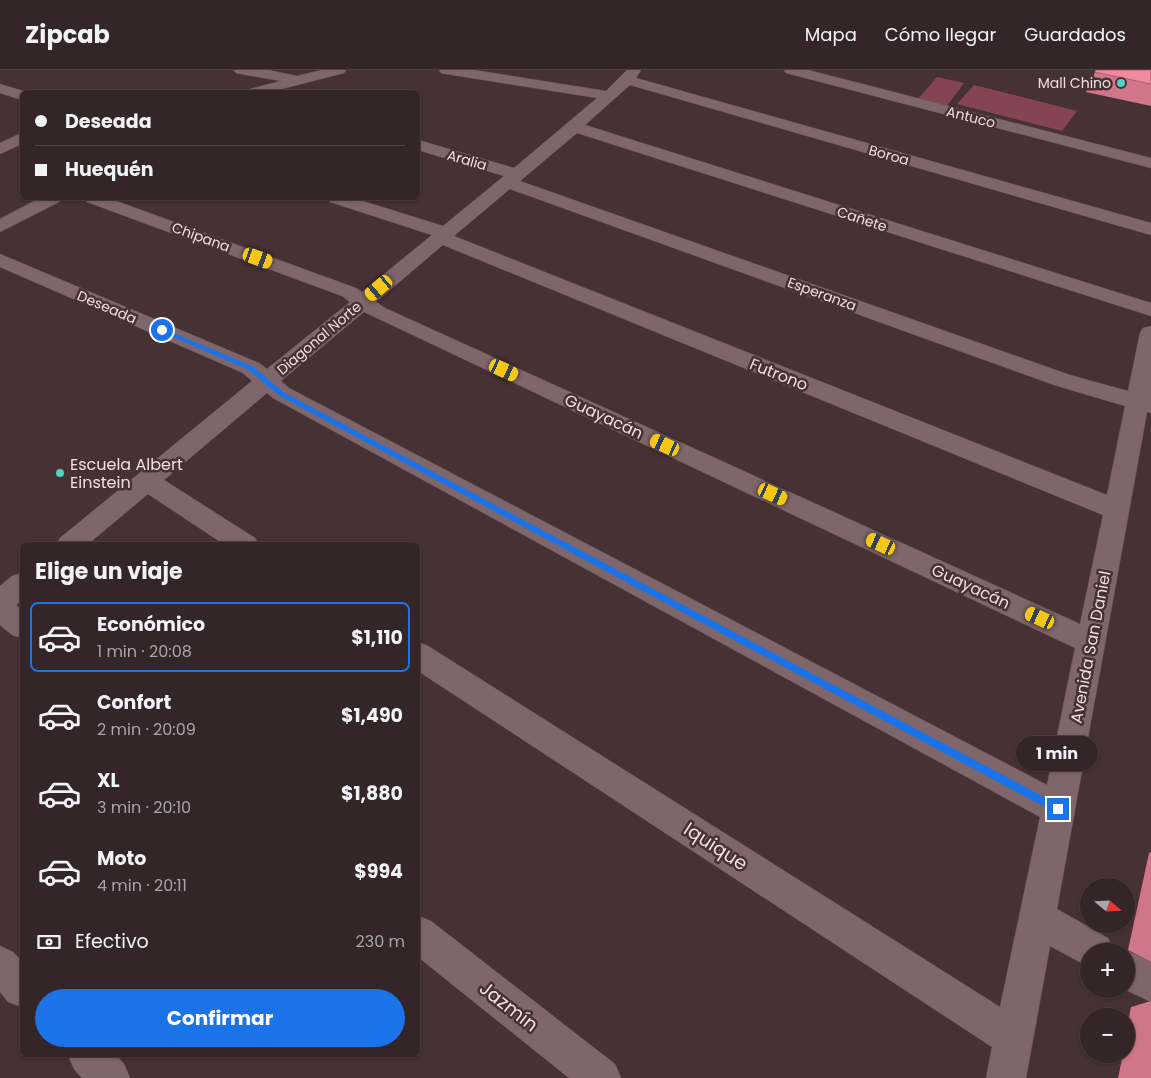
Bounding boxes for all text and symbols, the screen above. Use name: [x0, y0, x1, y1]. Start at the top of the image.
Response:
text: Zipcab: [25, 18, 110, 51]
text: Mapa: [805, 22, 857, 47]
text: Cómo llegar: [885, 22, 996, 47]
text: Guardados: [1024, 22, 1126, 47]
place label: Mall Chino: [1038, 73, 1111, 93]
marker: Mall Chino: [1115, 77, 1127, 89]
street label: Antuco: [944, 101, 998, 133]
text: Deseada: [65, 108, 152, 135]
street label: Boroa: [866, 140, 912, 170]
street label: Aralia: [445, 145, 489, 175]
text: Huequén: [65, 156, 154, 183]
street label: Cañete: [834, 202, 890, 237]
street label: Chipana: [169, 217, 233, 257]
car: [241, 246, 274, 270]
street label: Esperanza: [785, 272, 859, 316]
car: [362, 273, 395, 303]
street label: Deseada: [74, 285, 140, 329]
street label: Diagonal Norte: [272, 297, 366, 379]
route start: [151, 319, 173, 341]
street label: Futrono: [746, 352, 811, 397]
car: [487, 357, 520, 383]
street label: Guayacán: [561, 388, 647, 445]
car: [648, 432, 681, 458]
place label: Escuela Albert Einstein: [70, 453, 183, 494]
marker: Escuela Albert Einstein: [54, 467, 66, 479]
car: [756, 481, 789, 507]
car: [864, 531, 897, 557]
text: Elige un viaje: [35, 556, 183, 587]
street label: Guayacán: [928, 558, 1014, 615]
street label: Avenida San Daniel: [1064, 569, 1117, 725]
car: [1023, 605, 1056, 631]
text: Económico: [97, 611, 205, 638]
icon: car: [37, 615, 82, 660]
text: $1,110: [351, 624, 403, 651]
text: 1 min · 20:08: [97, 640, 192, 663]
text: Confort: [97, 689, 171, 716]
icon: car: [37, 693, 82, 738]
text: $1,490: [341, 702, 403, 729]
text: 2 min · 20:09: [97, 718, 196, 741]
callout: 1 min: [1017, 736, 1099, 772]
text: 1 min: [1036, 742, 1078, 765]
text: XL: [97, 767, 120, 794]
icon: car: [37, 771, 82, 816]
text: $1,880: [341, 780, 403, 807]
text: 3 min · 20:10: [97, 796, 191, 819]
route end: [1047, 798, 1069, 820]
street label: Iquique: [679, 816, 753, 877]
text: Moto: [97, 845, 146, 872]
icon: car: [37, 849, 82, 894]
text: $994: [354, 858, 403, 885]
text: 4 min · 20:11: [97, 874, 187, 897]
north arrow: [1080, 878, 1135, 932]
map controls: [1080, 878, 1135, 1063]
icon: cash: [35, 928, 63, 956]
text: Efectivo: [75, 928, 149, 955]
text: 230 m: [356, 930, 405, 953]
button: +: [1080, 943, 1135, 998]
street label: Jazmín: [474, 975, 544, 1038]
button: Confirmar: [35, 989, 405, 1047]
button: −: [1080, 1008, 1135, 1063]

